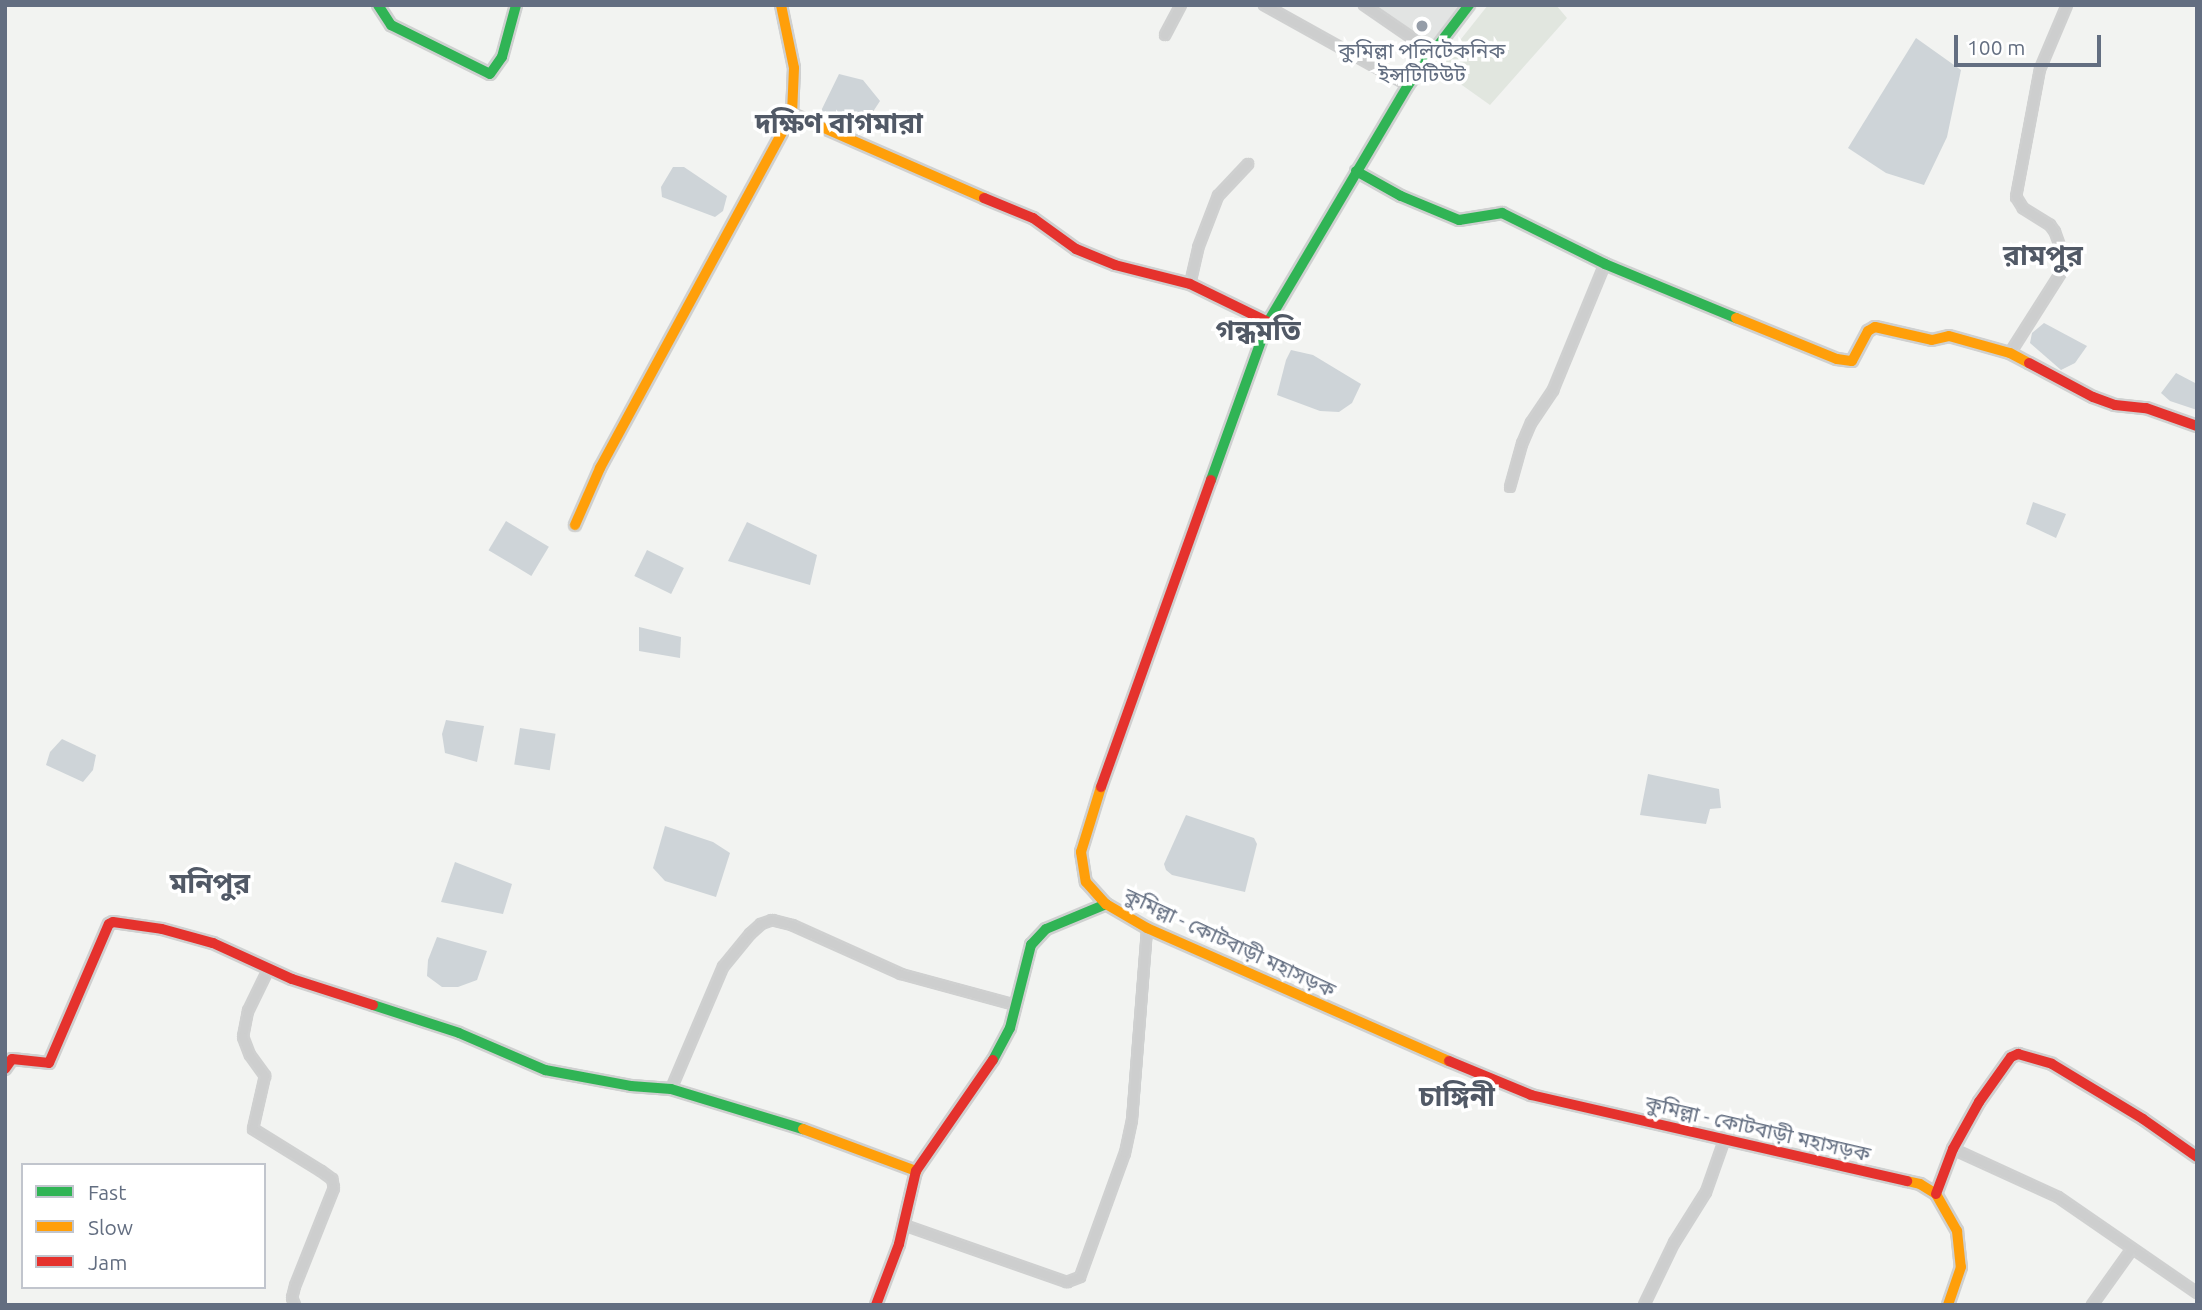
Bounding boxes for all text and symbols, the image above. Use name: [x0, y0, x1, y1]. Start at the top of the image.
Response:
marker: কুমিল্লা পলিটেকনিক ইন্সটিটিউট: [1414, 18, 1430, 34]
scale bar: [1957, 21, 2104, 65]
text: 100 m: [1967, 35, 2025, 59]
place label: কুমিল্লা পলিটেকনিক ইন্সটিটিউট: [1339, 37, 1505, 87]
district label: দক্ষিণ বাগমারা: [755, 106, 923, 140]
district label: রামপুর: [2003, 238, 2083, 272]
district label: গন্ধমতি: [1215, 313, 1301, 347]
district label: মনিপুর: [170, 866, 250, 900]
street label: কুমিল্লা - কোটবাড়ী মহাসড়ক: [1120, 882, 1340, 1002]
district label: চাঙ্গিনী: [1419, 1079, 1495, 1113]
street label: কুমিল্লা - কোটবাড়ী মহাসড়ক: [1643, 1090, 1873, 1166]
legend: [21, 1163, 266, 1289]
text: Fast: [88, 1180, 126, 1204]
text: Slow: [88, 1215, 133, 1239]
text: Jam: [88, 1250, 127, 1274]

